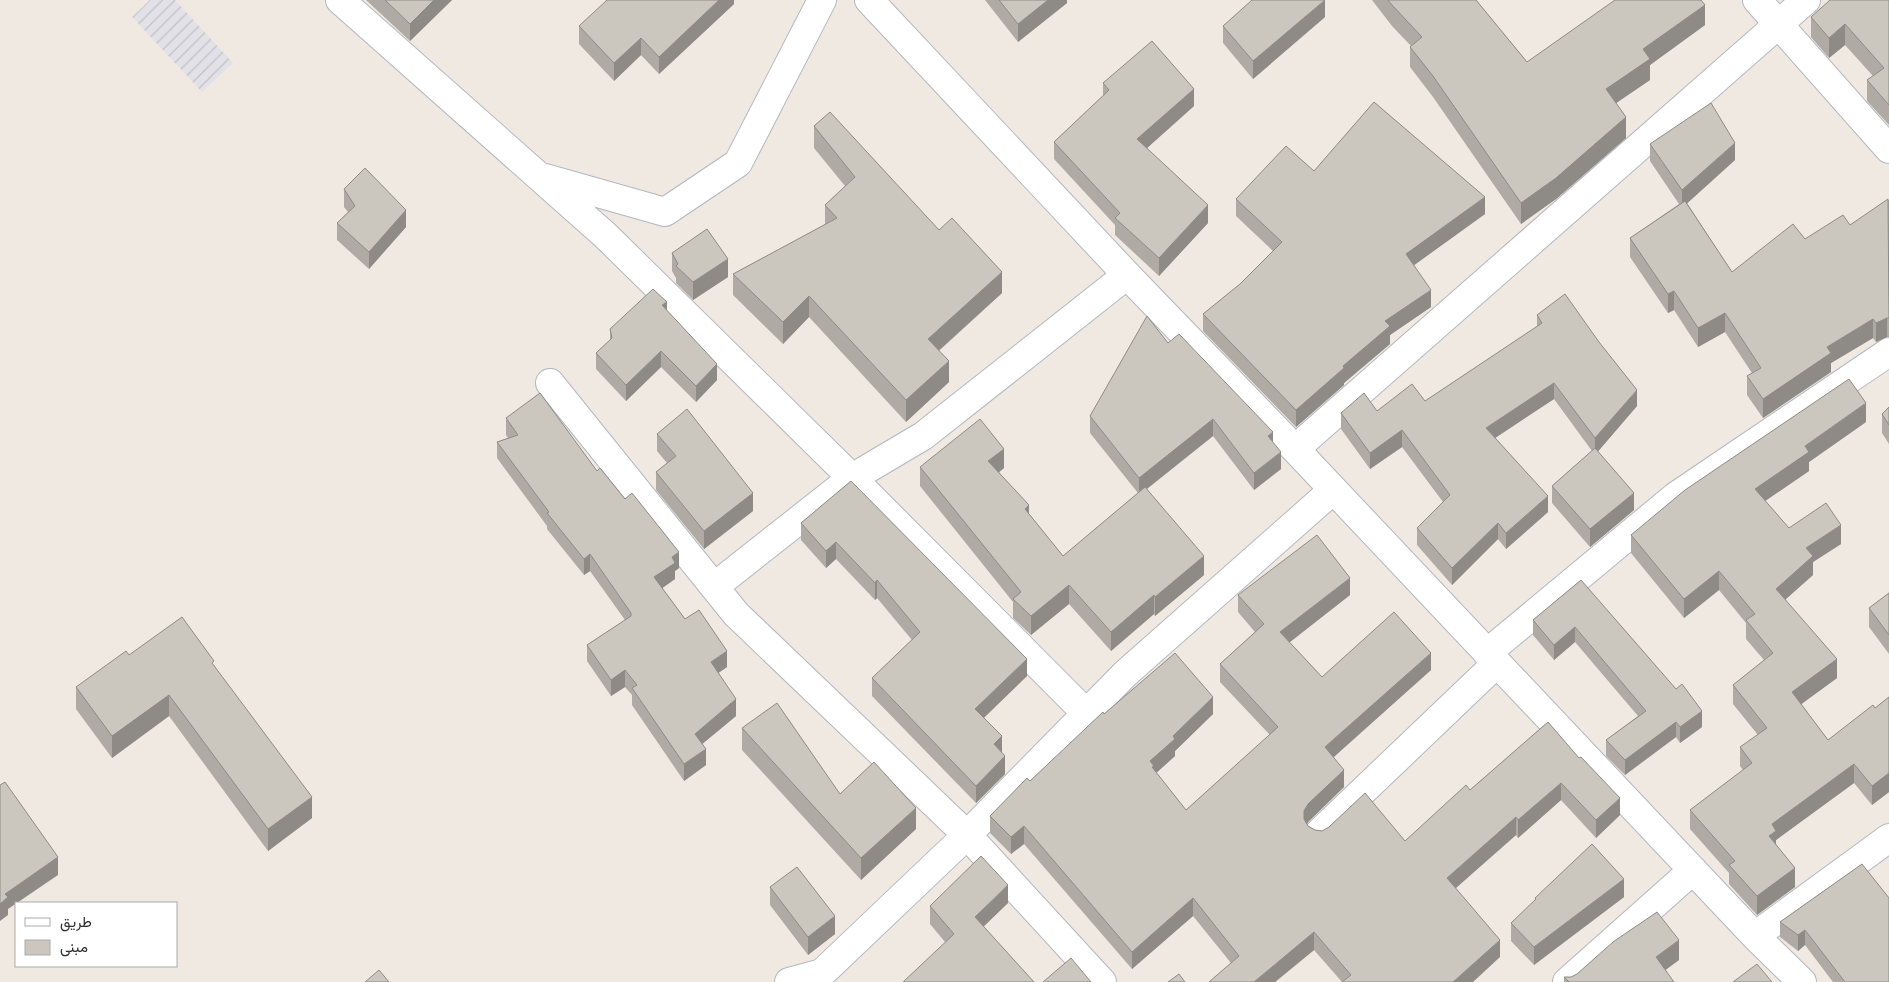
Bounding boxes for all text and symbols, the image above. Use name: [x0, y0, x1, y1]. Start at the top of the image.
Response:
legend: [15, 902, 178, 967]
text: طريق: [60, 912, 92, 932]
text: مبنى: [60, 937, 88, 957]

